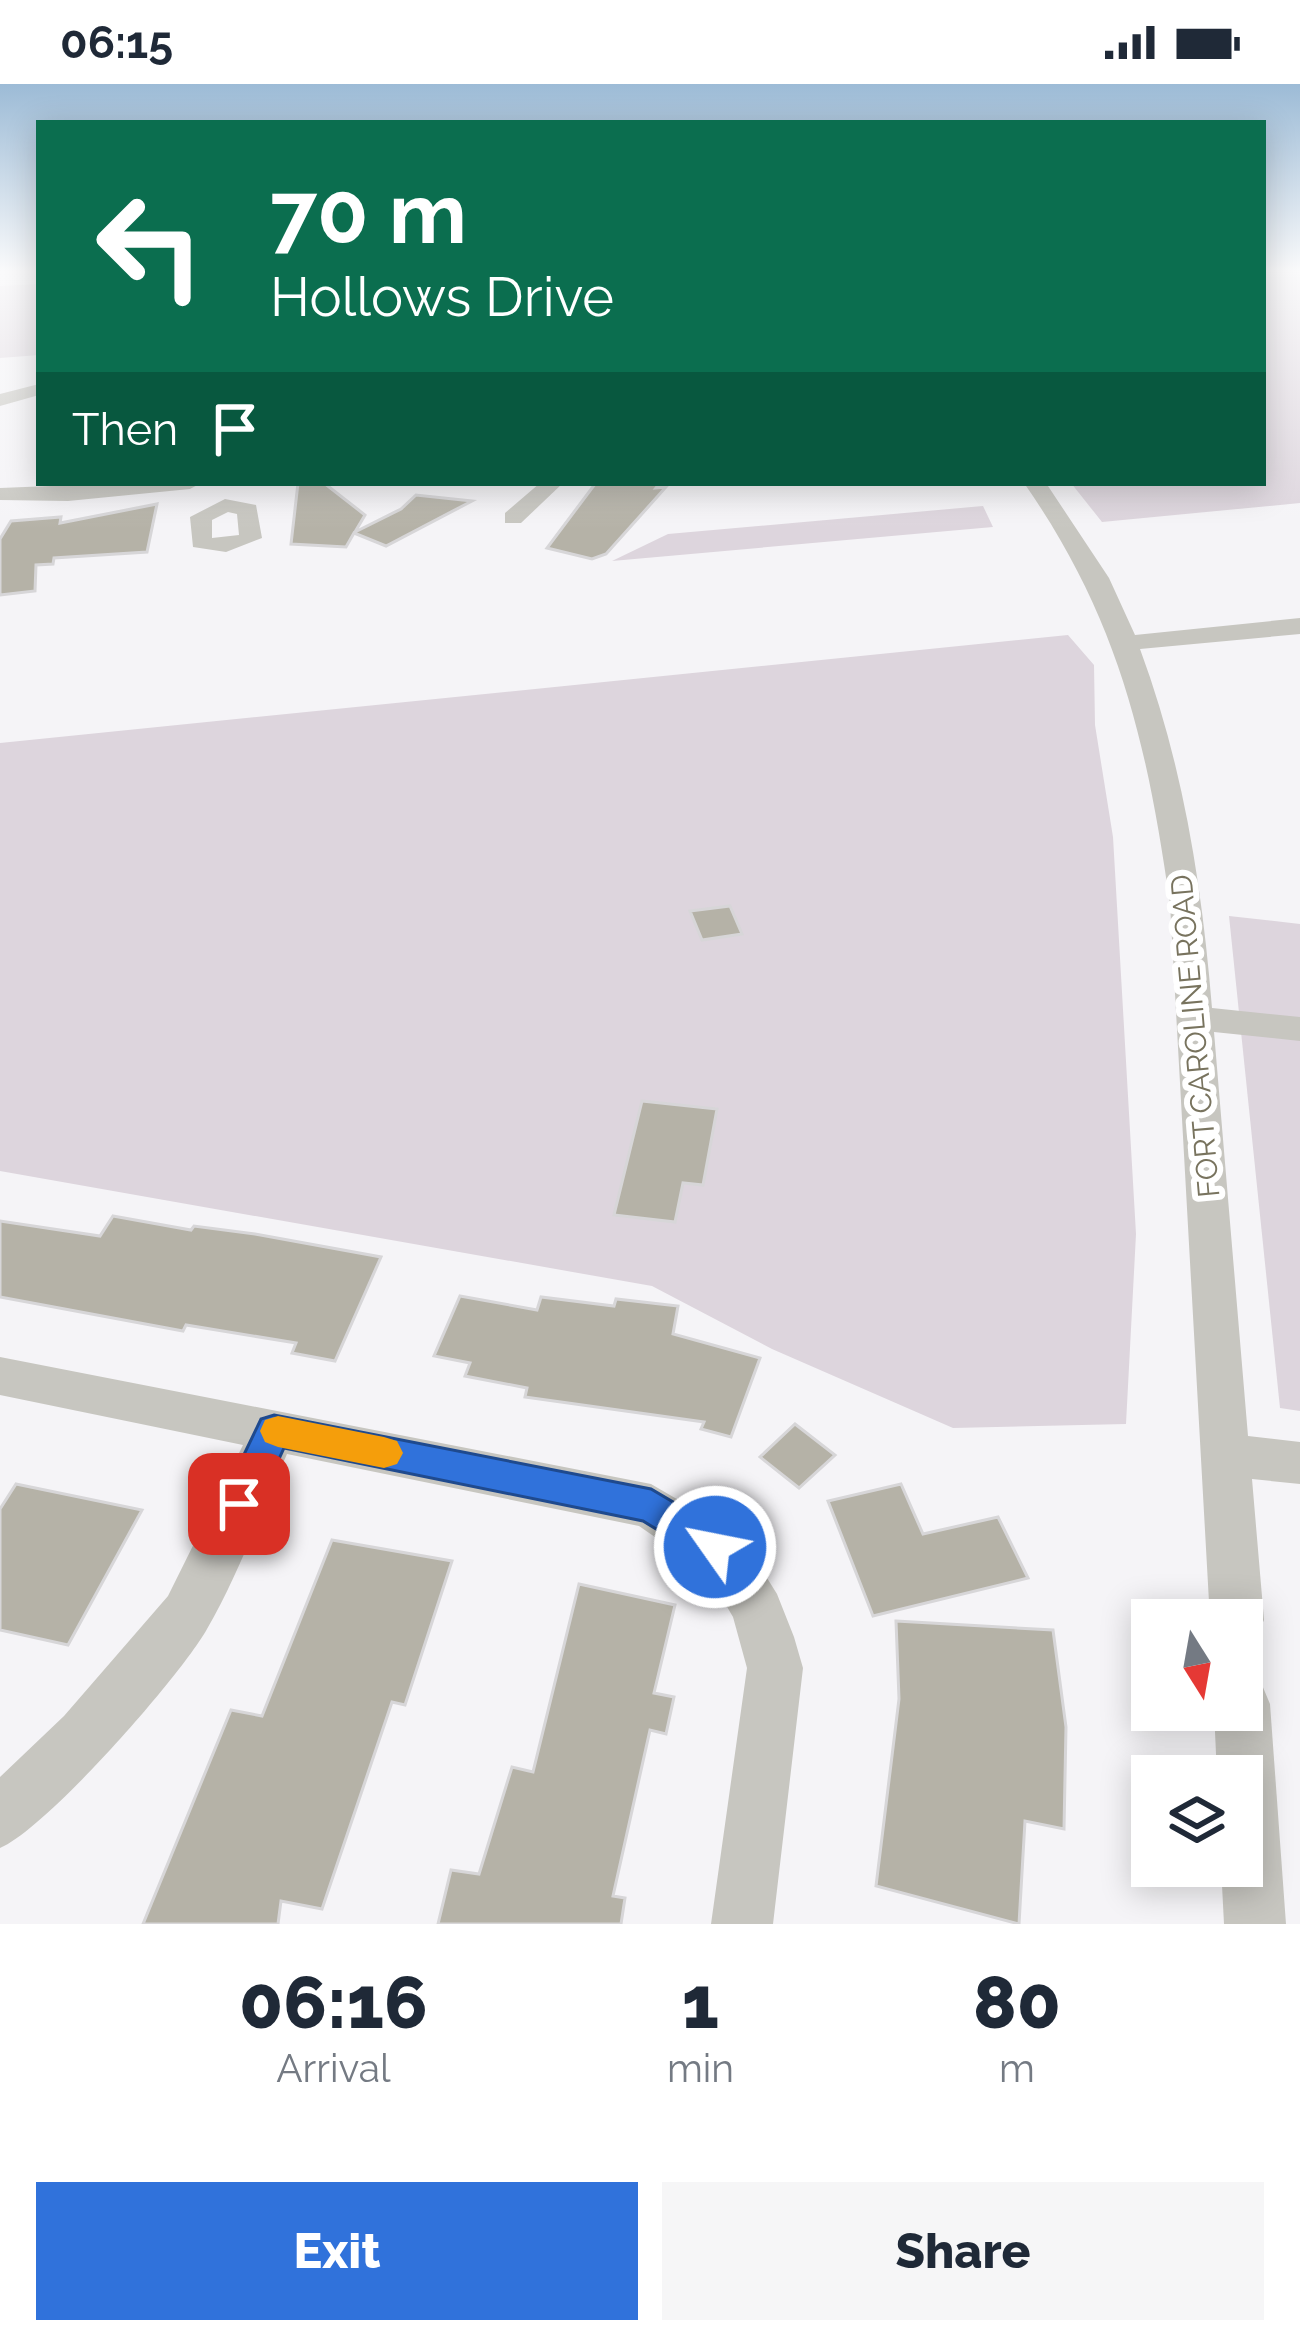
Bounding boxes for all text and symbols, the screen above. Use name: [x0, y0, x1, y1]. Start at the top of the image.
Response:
text: 06:15: [60, 16, 173, 69]
text: 70 m: [270, 164, 467, 263]
icon: left: [72, 168, 228, 324]
text: Hollows Drive: [270, 265, 614, 329]
icon: arrive: [202, 396, 268, 462]
text: Then: [72, 403, 178, 456]
street label: FORT CAROLINE ROAD: [1163, 873, 1227, 1199]
pin: [188, 1453, 290, 1555]
icon: arrive: [206, 1471, 272, 1537]
position arrow: [652, 1484, 778, 1610]
north arrow: [1131, 1599, 1263, 1731]
map controls: [1131, 1599, 1263, 1887]
button: layers: [1131, 1755, 1263, 1887]
text: 06:16: [239, 1960, 428, 2045]
text: 1: [682, 1960, 719, 2045]
text: 80: [973, 1960, 1061, 2045]
text: Arrival: [276, 2045, 391, 2091]
text: min: [667, 2045, 734, 2091]
text: m: [999, 2045, 1035, 2091]
button: Exit: [36, 2182, 638, 2320]
button: Share: [662, 2182, 1264, 2320]

